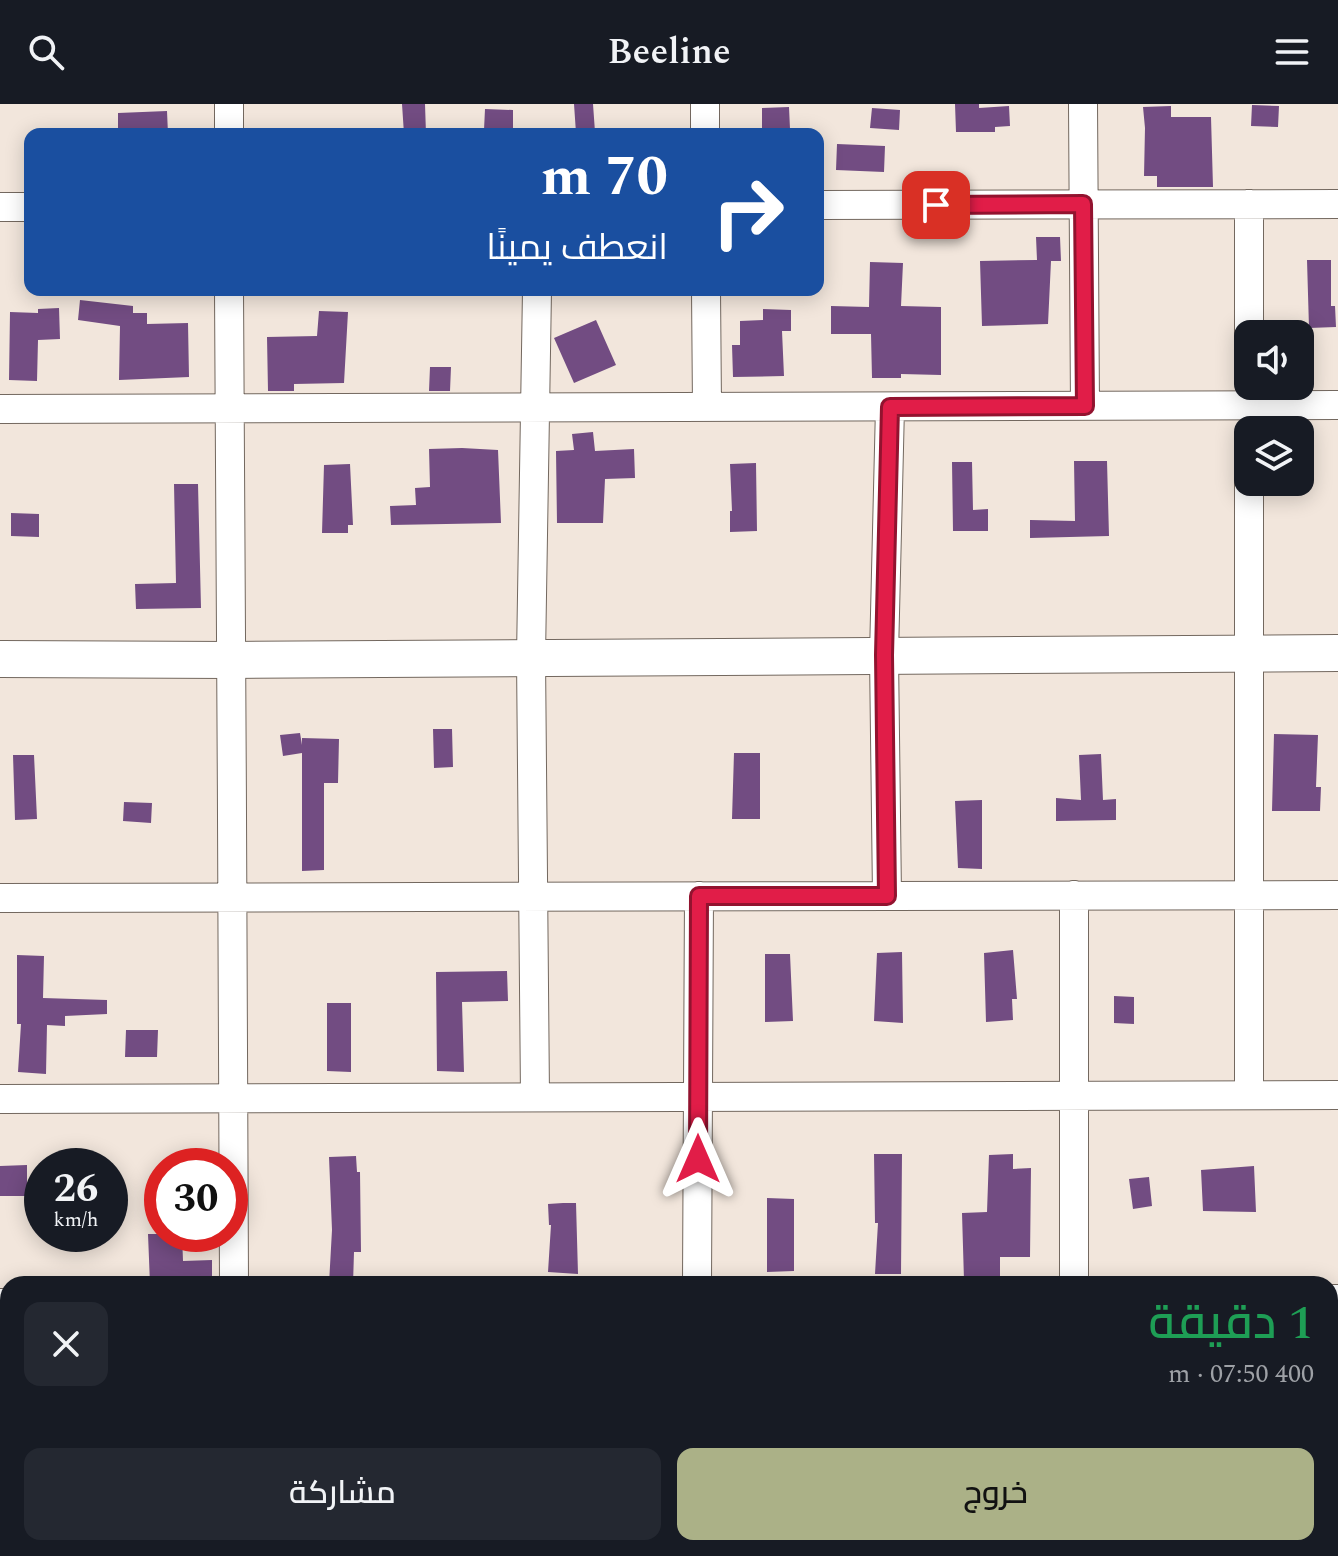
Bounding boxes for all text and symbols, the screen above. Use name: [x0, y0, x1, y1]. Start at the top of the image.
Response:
text: Beeline: [607, 25, 731, 80]
icon: search: [24, 30, 68, 74]
icon: menu: [1270, 30, 1314, 74]
text: 70 m: [541, 135, 668, 220]
icon: right: [696, 160, 800, 264]
pin: [902, 171, 970, 239]
icon: arrive: [914, 183, 958, 227]
text: انعطف يمينًا: [486, 221, 668, 276]
map controls: [1234, 320, 1314, 496]
button: sound: [1234, 320, 1314, 400]
button: layers: [1234, 416, 1314, 496]
position arrow: [656, 1117, 740, 1201]
speed limit sign: 30: [144, 1148, 248, 1252]
text: 26: [54, 1159, 98, 1220]
text: km/h: [54, 1205, 99, 1235]
text: 1 دقيقة: [1148, 1287, 1314, 1360]
button: close: [24, 1302, 108, 1386]
text: 400 m · 07:50: [1168, 1354, 1314, 1394]
button: مشاركة: [24, 1448, 661, 1540]
button: خروج: [677, 1448, 1314, 1540]

